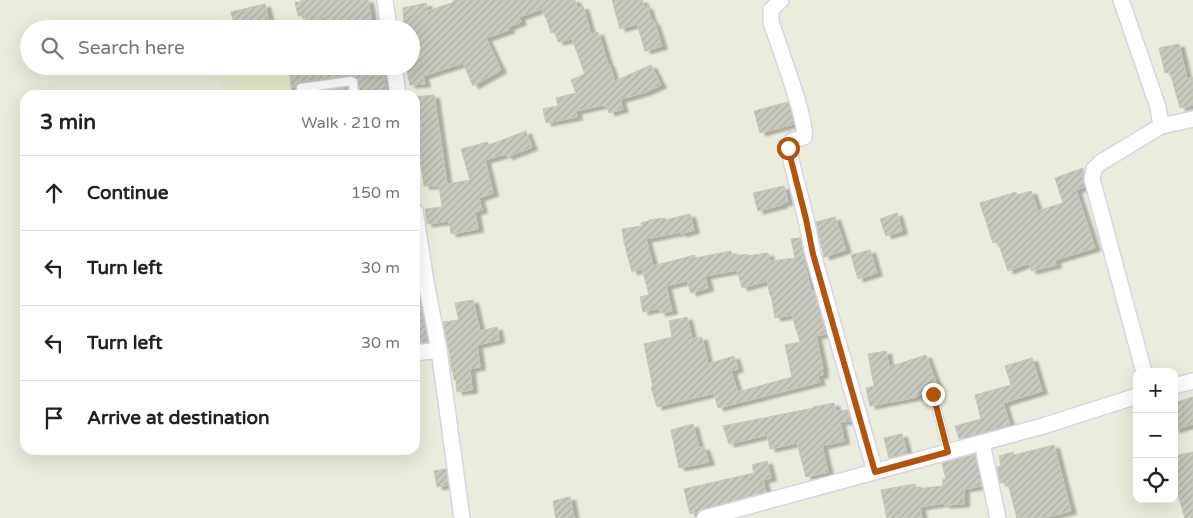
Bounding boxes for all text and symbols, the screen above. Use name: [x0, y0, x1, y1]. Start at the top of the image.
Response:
search box: [20, 20, 420, 75]
icon: search: [38, 34, 66, 62]
text: Search here: [78, 37, 185, 59]
text: 3 min: [40, 110, 96, 135]
text: Walk · 210 m: [301, 113, 400, 133]
route start: [777, 137, 800, 160]
icon: ahead: [40, 179, 68, 207]
text: Continue: [87, 182, 169, 204]
text: 150 m: [351, 183, 400, 203]
icon: left: [40, 254, 68, 282]
text: Turn left: [87, 257, 163, 279]
text: 30 m: [361, 258, 400, 278]
icon: left: [40, 329, 68, 357]
text: Turn left: [87, 332, 163, 354]
text: 30 m: [361, 333, 400, 353]
map controls: [1133, 368, 1178, 503]
button: +: [1133, 368, 1178, 413]
route end: [922, 383, 945, 406]
icon: arrive: [40, 404, 68, 432]
text: Arrive at destination: [87, 407, 270, 429]
button: −: [1133, 413, 1178, 458]
button: locate: [1133, 458, 1178, 503]

